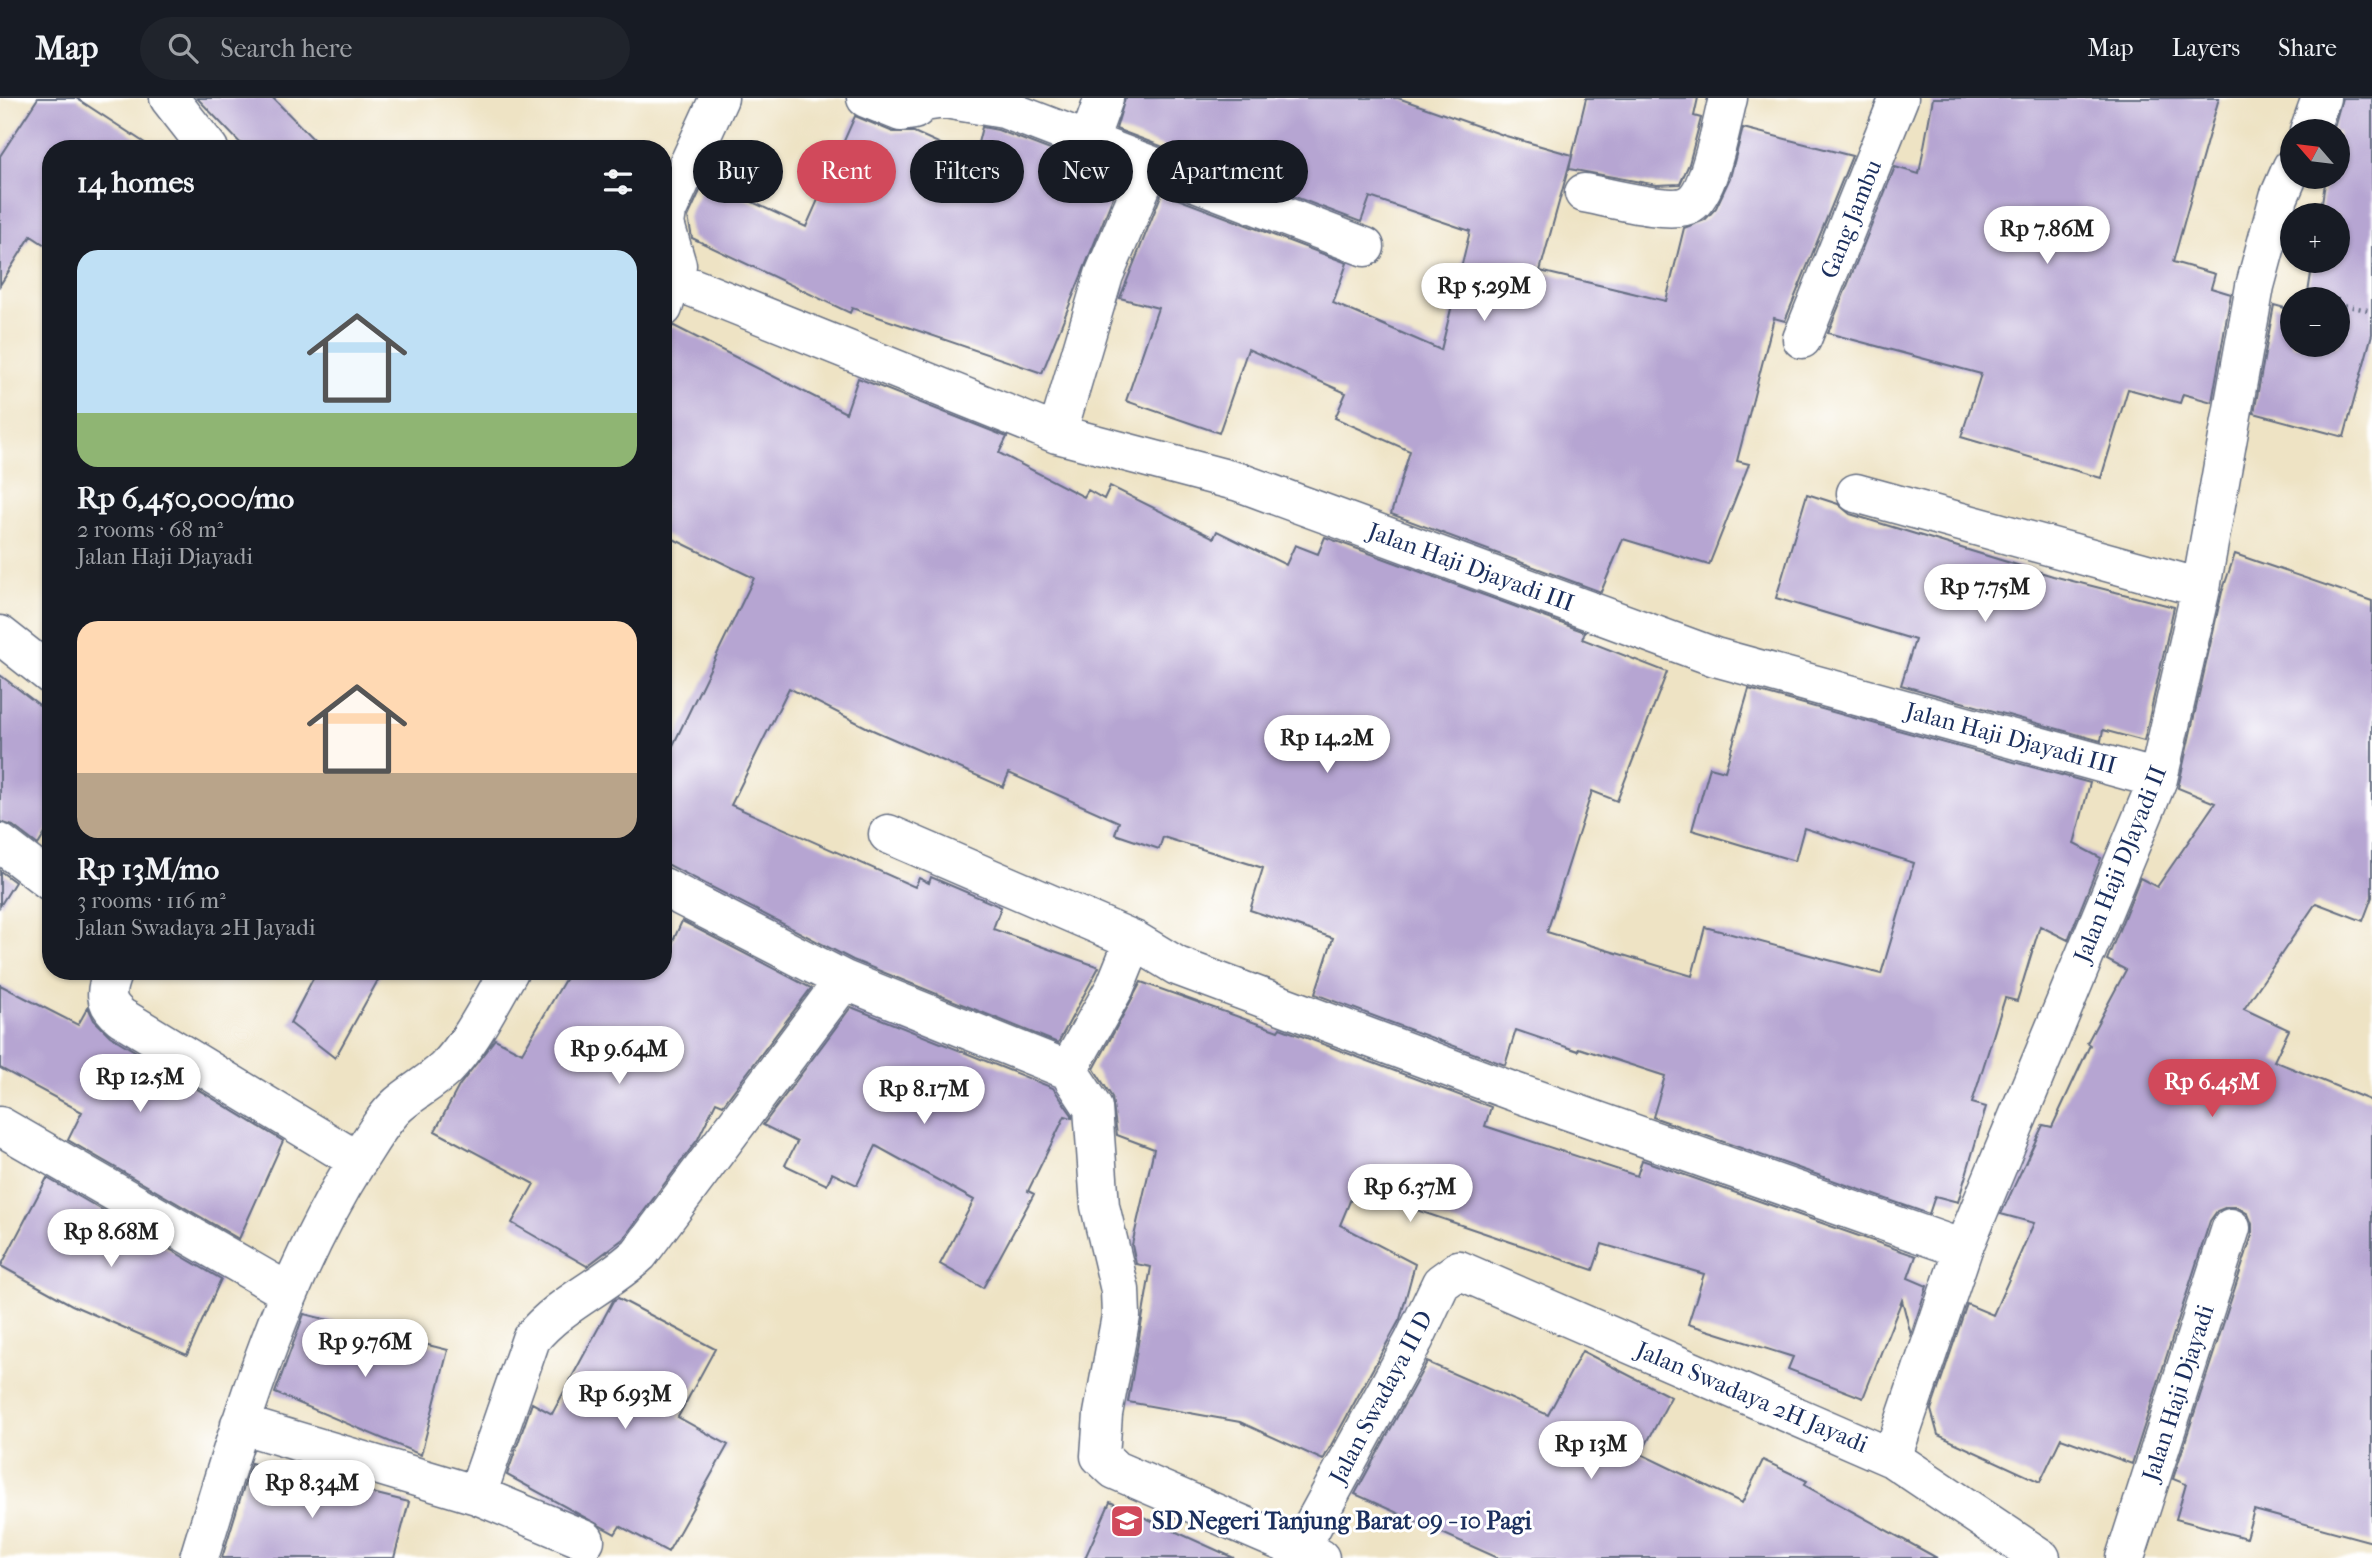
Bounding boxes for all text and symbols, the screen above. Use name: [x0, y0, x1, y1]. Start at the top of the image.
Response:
search box: [140, 17, 630, 80]
text: Map: [35, 29, 98, 68]
icon: search: [164, 29, 202, 67]
text: Search here: [220, 33, 352, 64]
text: Map: [2088, 34, 2134, 62]
text: Layers: [2172, 34, 2240, 62]
text: Share: [2278, 34, 2337, 62]
north arrow: [2280, 119, 2350, 189]
map controls: [2280, 119, 2350, 357]
chip: Buy: [693, 140, 783, 203]
chip: Rent: [797, 140, 896, 203]
chip: Filters: [910, 140, 1024, 203]
chip: New: [1038, 140, 1133, 203]
chip: Apartment: [1147, 140, 1308, 203]
street label: Gang Jambu: [1815, 155, 1888, 282]
icon: filters: [599, 163, 637, 201]
text: 14 homes: [77, 165, 194, 200]
button: +: [2280, 203, 2350, 273]
pin: Rp 7.86M: [1975, 206, 2119, 266]
text: Rp 7.86M: [2000, 215, 2094, 242]
pin: Rp 5.29M: [1412, 264, 1556, 323]
text: Rp 5.29M: [1437, 272, 1531, 299]
button: −: [2280, 287, 2350, 357]
icon: home: [294, 295, 420, 421]
text: Rp 6,450,000/mo: [77, 481, 294, 516]
text: 2 rooms · 68 m²: [77, 516, 223, 543]
street label: Jalan Haji Djayadi III: [1362, 516, 1578, 617]
text: Jalan Haji Djayadi: [77, 543, 253, 570]
pin: Rp 7.75M: [1913, 564, 2057, 624]
text: Rp 7.75M: [1940, 573, 2030, 600]
icon: home: [294, 666, 420, 792]
street label: Jalan Haji Djayadi III: [1901, 696, 2119, 780]
pin: Rp 14.2M: [1255, 716, 1399, 775]
text: Rp 14.2M: [1280, 724, 1374, 751]
street label: Jalan Haji DJayadi II: [2067, 762, 2172, 968]
text: Rp 13M/mo: [77, 852, 219, 887]
text: 3 rooms · 116 m²: [77, 887, 226, 914]
text: Jalan Swadaya 2H Jayadi: [77, 914, 316, 941]
pin: Rp 9.64M: [547, 1026, 691, 1086]
text: Rp 9.64M: [570, 1035, 668, 1062]
pin: Rp 12.5M: [68, 1054, 212, 1114]
pin: Rp 6.45M: [2140, 1060, 2284, 1119]
text: Rp 12.5M: [96, 1063, 184, 1090]
pin: Rp 8.17M: [852, 1066, 996, 1126]
text: Rp 6.45M: [2164, 1068, 2260, 1095]
text: Rp 8.17M: [879, 1075, 969, 1102]
pin: Rp 6.37M: [1338, 1164, 1482, 1224]
text: Rp 6.37M: [1364, 1173, 1456, 1200]
pin: Rp 8.68M: [39, 1210, 183, 1269]
text: Rp 8.68M: [63, 1218, 159, 1245]
street label: Jalan Haji Djayadi: [2136, 1301, 2220, 1487]
street label: Jalan Swadaya II D: [1323, 1306, 1438, 1490]
pin: Rp 9.76M: [293, 1320, 437, 1379]
text: Rp 9.76M: [318, 1328, 412, 1355]
street label: Jalan Swadaya 2H Jayadi: [1630, 1335, 1872, 1459]
pin: Rp 6.93M: [553, 1372, 697, 1431]
text: Rp 6.93M: [578, 1380, 672, 1407]
pin: Rp 13M: [1534, 1422, 1648, 1481]
text: Rp 13M: [1555, 1430, 1627, 1457]
pin: Rp 8.34M: [240, 1460, 384, 1520]
text: Rp 8.34M: [265, 1469, 359, 1496]
school or university icon: SD Negeri Tanjung Barat 09 - 10 Pagi: [1108, 1502, 1146, 1540]
place label: SD Negeri Tanjung Barat 09 - 10 Pagi: [1152, 1507, 1533, 1535]

